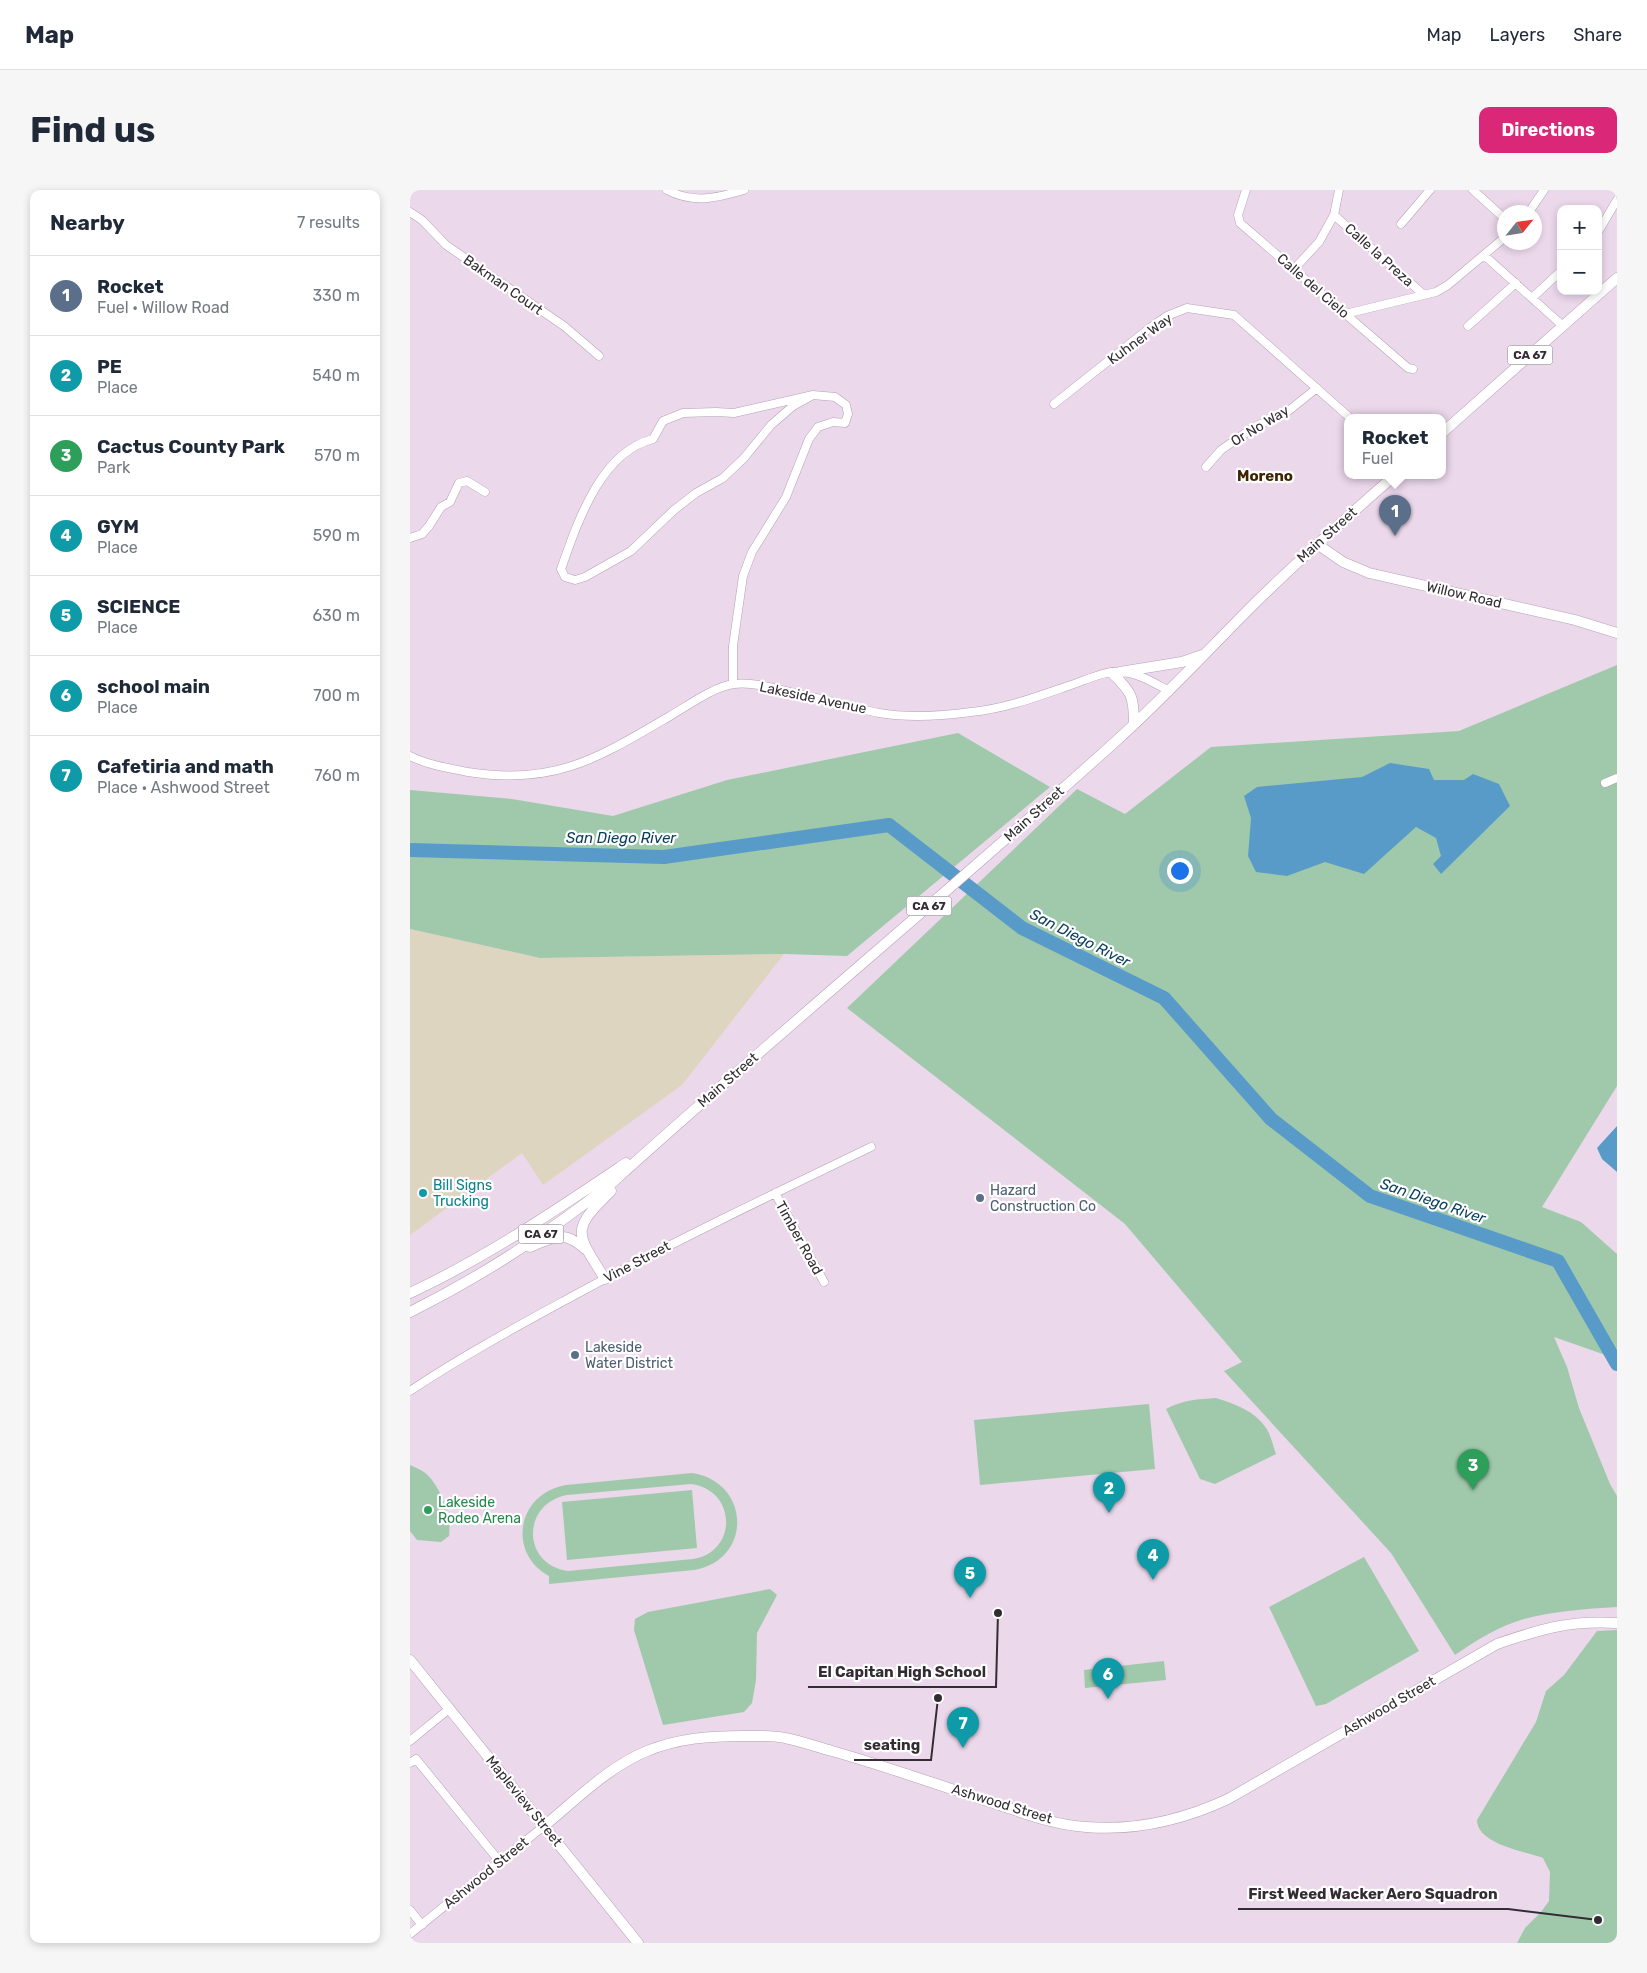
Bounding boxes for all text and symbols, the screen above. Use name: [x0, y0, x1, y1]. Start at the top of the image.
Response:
text: Map: [25, 21, 74, 49]
text: Map: [1427, 24, 1462, 46]
text: Layers: [1490, 24, 1545, 46]
text: Share: [1573, 24, 1622, 46]
button: Directions: [1479, 107, 1617, 153]
text: Find us: [30, 109, 155, 151]
north arrow: [1497, 205, 1542, 250]
map controls: [1557, 205, 1602, 295]
button: +: [1557, 205, 1602, 250]
text: Nearby: [50, 210, 125, 235]
text: 7 results: [297, 213, 360, 232]
street label: Calle la Preza: [1341, 220, 1417, 290]
street label: Calle del Cielo: [1273, 250, 1353, 322]
button: −: [1557, 250, 1602, 295]
street label: Bakman Court: [460, 251, 546, 319]
text: Rocket: [97, 275, 164, 298]
text: 1: [62, 286, 70, 305]
text: 330 m: [312, 286, 360, 305]
text: Fuel · Willow Road: [97, 298, 229, 317]
street label: Kuhner Way: [1104, 310, 1176, 368]
road number: CA 67: [1508, 346, 1552, 364]
text: PE: [97, 355, 122, 378]
text: 2: [61, 366, 71, 385]
text: 540 m: [312, 366, 360, 385]
text: Place: [97, 378, 138, 397]
street label: Or No Way: [1228, 402, 1292, 450]
popup: [1344, 414, 1446, 479]
text: Rocket: [1362, 426, 1428, 449]
text: Cactus County Park: [97, 435, 285, 458]
text: 3: [61, 446, 71, 465]
text: 570 m: [314, 446, 360, 465]
text: Fuel: [1362, 449, 1393, 468]
text: Park: [97, 458, 130, 477]
district label: Moreno: [1237, 467, 1293, 485]
pin: 1: [1379, 495, 1411, 536]
street label: Main Street: [1294, 503, 1361, 566]
text: GYM: [97, 515, 139, 538]
text: 4: [61, 526, 71, 545]
text: 590 m: [313, 526, 360, 545]
text: Place: [97, 538, 138, 557]
street label: Willow Road: [1425, 578, 1503, 612]
text: SCIENCE: [97, 595, 180, 618]
text: 5: [61, 606, 71, 625]
text: 630 m: [312, 606, 360, 625]
text: Place: [97, 618, 138, 637]
text: school main: [97, 675, 210, 698]
street label: Lakeside Avenue: [758, 678, 868, 718]
text: 6: [61, 686, 71, 705]
text: 700 m: [313, 686, 360, 705]
text: Place: [97, 698, 138, 717]
text: Cafetiria and math: [97, 755, 274, 778]
text: 7: [61, 766, 71, 785]
text: 760 m: [314, 766, 360, 785]
text: Place · Ashwood Street: [97, 778, 270, 797]
street label: Main Street: [1001, 782, 1068, 845]
water label: San Diego River: [566, 829, 677, 847]
your location: [1167, 858, 1193, 884]
road number: CA 67: [906, 896, 952, 916]
water label: San Diego River: [1027, 905, 1134, 972]
street label: Main Street: [694, 1049, 762, 1111]
water label: San Diego River: [1378, 1175, 1489, 1228]
place label: Bill Signs Trucking: [433, 1177, 492, 1210]
place label: Hazard Construction Co: [990, 1182, 1096, 1215]
marker: Bill Signs Trucking: [417, 1187, 429, 1199]
marker: Hazard Construction Co: [974, 1192, 986, 1204]
street label: Timber Road: [772, 1198, 826, 1278]
road number: CA 67: [518, 1224, 564, 1244]
street label: Vine Street: [601, 1237, 674, 1287]
place label: Lakeside Water District: [585, 1339, 673, 1372]
marker: Lakeside Water District: [569, 1349, 581, 1361]
pin: 3: [1457, 1449, 1489, 1490]
pin: 2: [1093, 1472, 1125, 1513]
place label: Lakeside Rodeo Arena: [438, 1494, 521, 1527]
marker: Lakeside Rodeo Arena: [422, 1504, 434, 1516]
pin: 4: [1137, 1539, 1169, 1580]
pin: 5: [954, 1557, 986, 1598]
callout: El Capitan High School: [808, 1657, 996, 1687]
pin: 6: [1092, 1658, 1124, 1699]
text: El Capitan High School: [818, 1663, 986, 1681]
street label: Ashwood Street: [1340, 1672, 1439, 1739]
pin: 7: [947, 1707, 979, 1748]
callout: seating: [854, 1730, 931, 1760]
text: seating: [864, 1736, 920, 1754]
street label: Mapleview Street: [482, 1752, 566, 1850]
street label: Ashwood Street: [950, 1781, 1055, 1828]
street label: Ashwood Street: [440, 1833, 532, 1912]
callout: First Weed Wacker Aero Squadron: [1238, 1879, 1508, 1909]
text: First Weed Wacker Aero Squadron: [1248, 1885, 1498, 1903]

